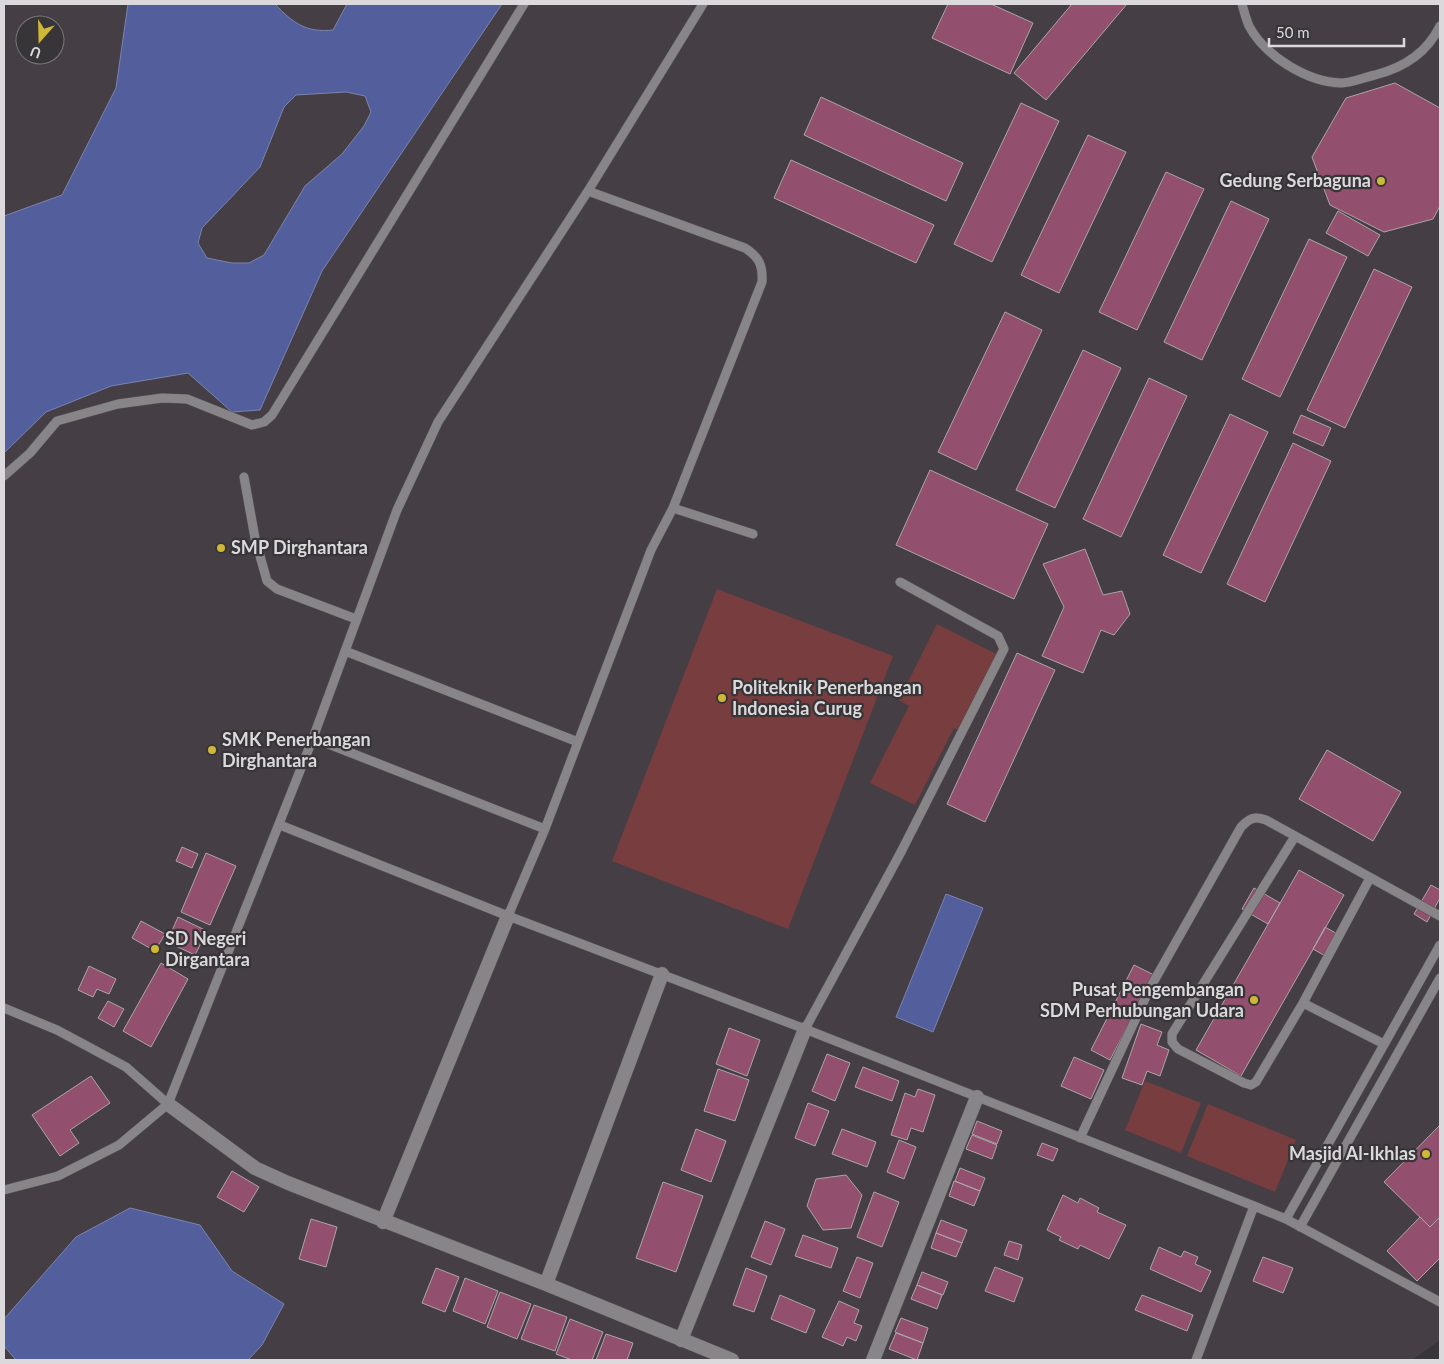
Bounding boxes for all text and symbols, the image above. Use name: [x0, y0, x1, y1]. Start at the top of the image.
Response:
north arrow: [15, 15, 65, 65]
scale bar: [1269, 15, 1404, 47]
text: 50 m: [1276, 23, 1310, 41]
text: U: [28, 43, 43, 62]
place label: Gedung Serbaguna: [1220, 169, 1371, 191]
marker: Gedung Serbaguna: [1375, 175, 1387, 187]
place label: SMP Dirghantara: [231, 536, 368, 558]
marker: SMP Dirghantara: [215, 542, 227, 554]
place label: Politeknik Penerbangan Indonesia Curug: [732, 676, 922, 719]
marker: Politeknik Penerbangan Indonesia Curug: [716, 692, 728, 704]
place label: SMK Penerbangan Dirghantara: [222, 728, 371, 771]
marker: SMK Penerbangan Dirghantara: [206, 744, 218, 756]
place label: SD Negeri Dirgantara: [165, 927, 250, 970]
marker: SD Negeri Dirgantara: [149, 943, 161, 955]
place label: Pusat Pengembangan SDM Perhubungan Udara: [1040, 978, 1244, 1021]
marker: Pusat Pengembangan SDM Perhubungan Udara: [1248, 994, 1260, 1006]
place label: Masjid Al-Ikhlas: [1289, 1142, 1416, 1164]
marker: Masjid Al-Ikhlas: [1420, 1148, 1432, 1160]

